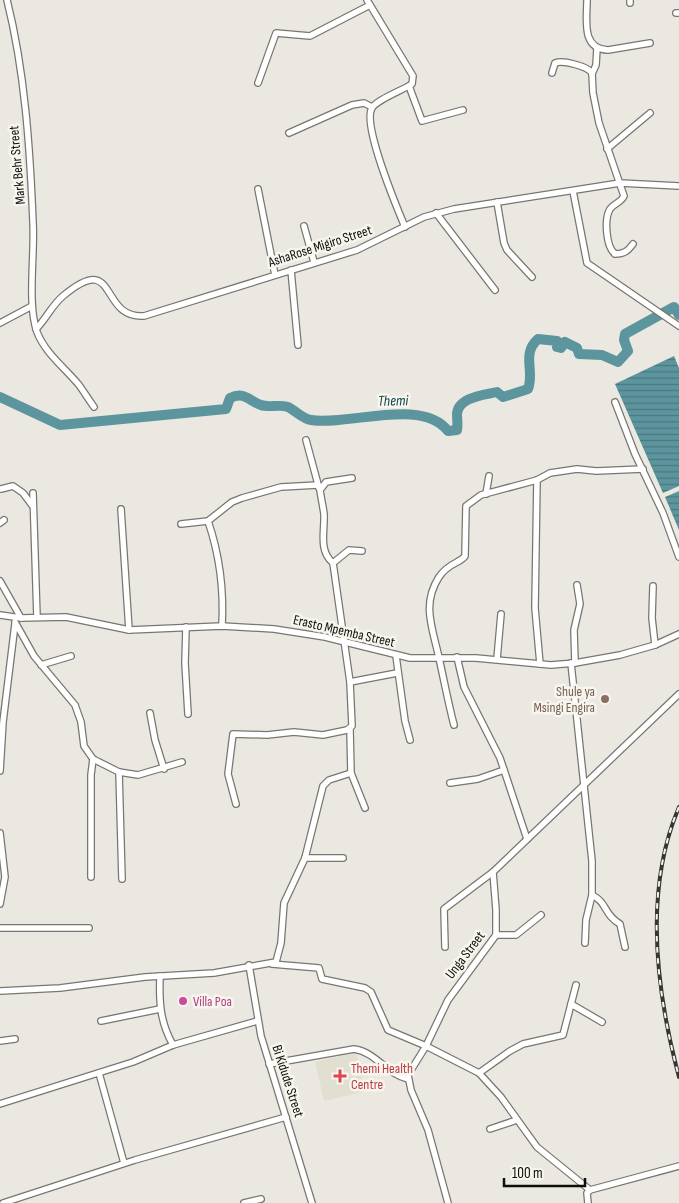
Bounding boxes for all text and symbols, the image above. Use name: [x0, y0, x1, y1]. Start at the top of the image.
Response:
street label: Mark Behr Street: [5, 125, 29, 205]
street label: AshaRose Migiro Street: [265, 221, 374, 271]
water label: Themi: [378, 391, 409, 411]
street label: Erasto Mpemba Street: [291, 611, 397, 651]
place label: Shule ya Msingi Engira: [534, 683, 595, 716]
marker: Shule ya Msingi Engira: [599, 693, 611, 705]
street label: Unga Street: [442, 928, 488, 982]
place label: Villa Poa: [193, 993, 232, 1010]
marker: Villa Poa: [177, 995, 189, 1007]
street label: Bi Kidude Street: [268, 1043, 308, 1119]
place label: Themi Health Centre: [351, 1060, 413, 1093]
marker: Themi Health Centre: [333, 1069, 347, 1083]
scale bar: [504, 1156, 585, 1188]
text: 100 m: [512, 1164, 543, 1183]

